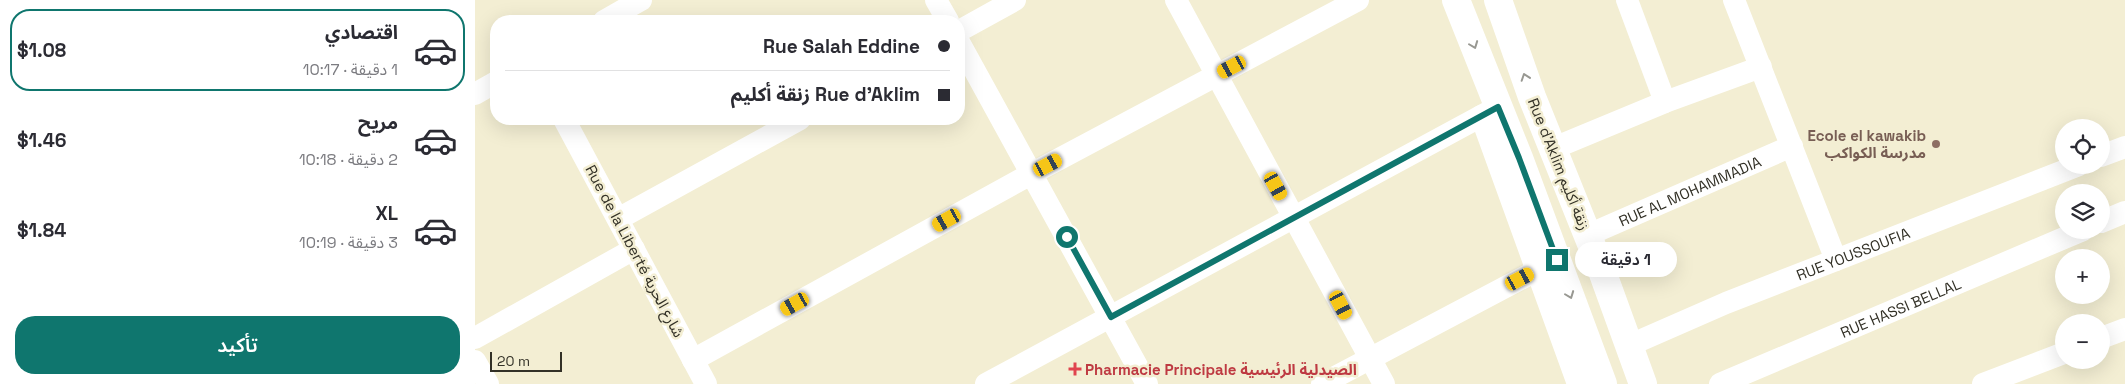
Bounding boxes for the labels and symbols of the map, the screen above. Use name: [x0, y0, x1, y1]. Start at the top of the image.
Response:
one-way arrow: [1468, 41, 1478, 49]
car: [1215, 53, 1248, 81]
one-way arrow: [1521, 73, 1531, 82]
street label: Rue d’Aklim زنقة أكليم: [1522, 95, 1594, 234]
place label: Ecole el kawakib مدرسة الكواكب: [1807, 126, 1926, 162]
marker: Ecole el kawakib مدرسة الكواكب: [1930, 138, 1942, 150]
car: [1031, 151, 1064, 179]
street label: RUE AL MOHAMMADIA: [1616, 151, 1764, 230]
street label: Rue de la Liberté شارع الحرية: [579, 161, 689, 342]
car: [1262, 169, 1289, 203]
car: [930, 206, 963, 234]
street label: RUE YOUSSOUFIA: [1793, 222, 1913, 284]
route start: [1056, 226, 1078, 248]
callout: 1 دقيقة: [1575, 242, 1677, 278]
route end: [1546, 249, 1568, 271]
car: [1503, 265, 1536, 293]
street label: RUE HASSI BELLAL: [1837, 273, 1964, 341]
car: [1327, 288, 1354, 322]
car: [778, 290, 811, 318]
one-way arrow: [1564, 290, 1574, 299]
scale bar: [490, 349, 563, 372]
place label: Pharmacie Principale الصيدلية الرئيسية: [1085, 360, 1357, 379]
marker: Pharmacie Principale الصيدلية الرئيسية: [1069, 363, 1081, 375]

